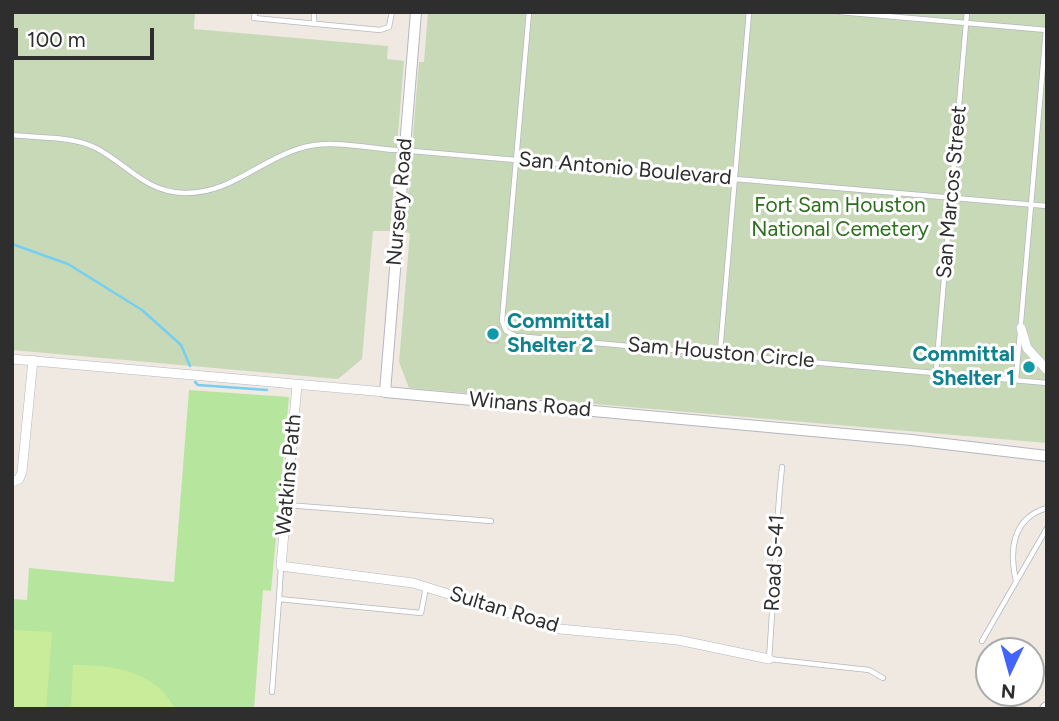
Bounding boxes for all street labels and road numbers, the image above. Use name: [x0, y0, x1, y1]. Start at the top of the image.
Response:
street label: San Marcos Street: [932, 105, 972, 279]
street label: Nursery Road: [382, 137, 418, 267]
street label: San Antonio Boulevard: [517, 147, 733, 191]
street label: Sam Houston Circle: [626, 332, 816, 374]
street label: Winans Road: [468, 387, 592, 423]
street label: Watkins Path: [271, 413, 307, 537]
street label: Road S-41: [760, 514, 790, 612]
street label: Sultan Road: [446, 581, 562, 639]

